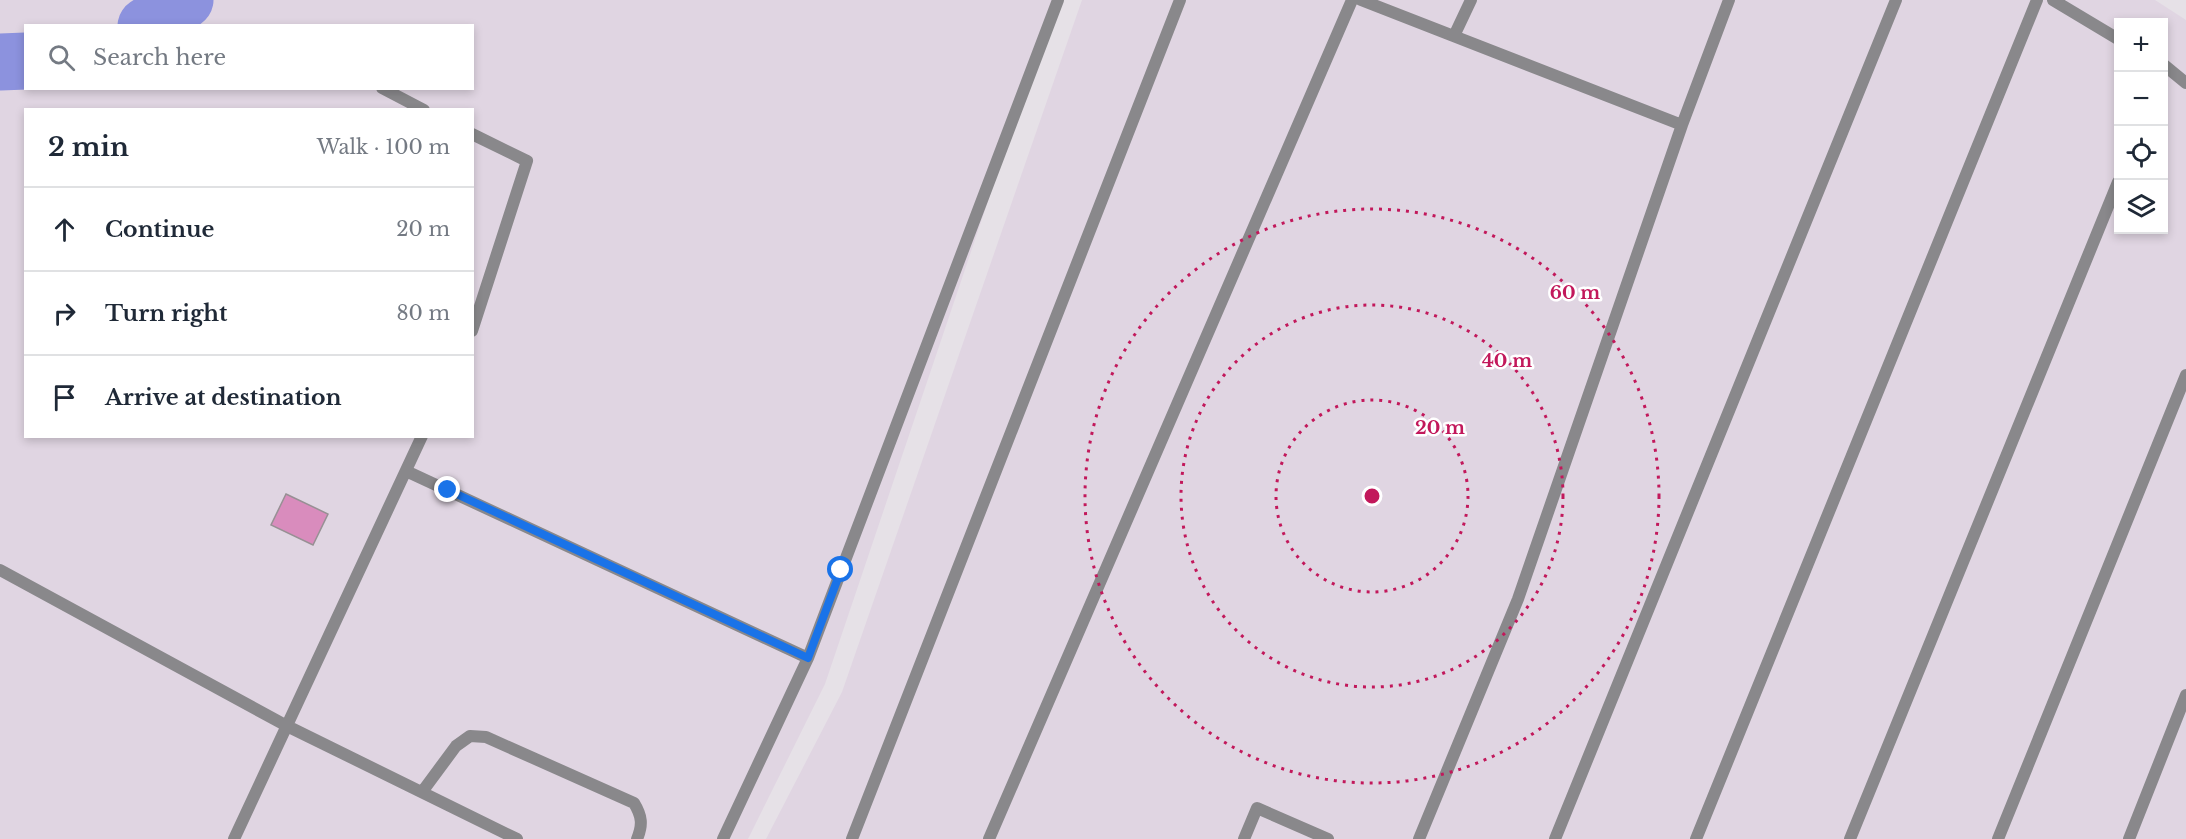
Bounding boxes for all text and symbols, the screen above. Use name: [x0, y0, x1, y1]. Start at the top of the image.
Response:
map controls: [2114, 18, 2168, 234]
button: +: [2114, 18, 2168, 72]
search box: [24, 24, 474, 90]
icon: search: [45, 41, 78, 74]
text: Search here: [93, 44, 226, 71]
button: −: [2114, 72, 2168, 126]
button: locate: [2114, 126, 2168, 180]
text: 2 min: [48, 131, 129, 163]
text: Walk · 100 m: [317, 135, 450, 159]
button: layers: [2114, 180, 2168, 234]
icon: ahead: [48, 213, 81, 246]
text: Continue: [105, 216, 214, 243]
text: 20 m: [396, 217, 450, 241]
text: 60 m: [1550, 282, 1600, 304]
icon: right: [48, 297, 81, 330]
text: Turn right: [105, 300, 227, 327]
text: 80 m: [396, 301, 450, 325]
text: 40 m: [1482, 350, 1532, 372]
icon: arrive: [48, 381, 81, 414]
text: Arrive at destination: [105, 384, 342, 411]
text: 20 m: [1415, 417, 1465, 439]
route end: [434, 476, 460, 502]
centre of rings: [1362, 486, 1382, 506]
route start: [827, 556, 853, 582]

